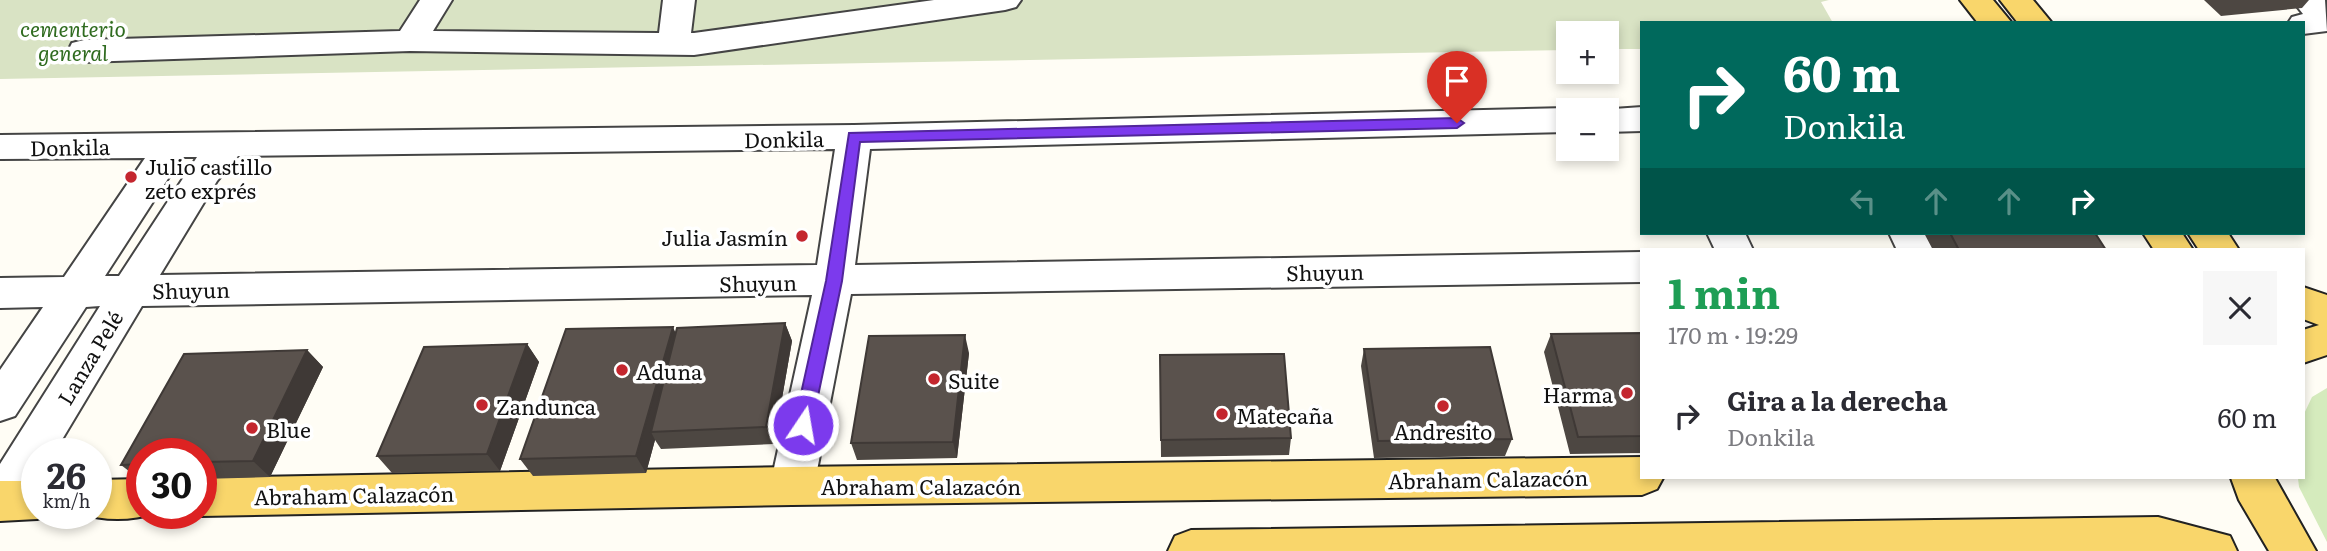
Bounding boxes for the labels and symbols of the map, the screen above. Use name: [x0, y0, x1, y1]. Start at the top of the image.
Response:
park label: cementerio general: [20, 12, 126, 67]
pin: [1427, 51, 1487, 123]
street label: Donkila: [744, 122, 825, 154]
street label: Donkila: [30, 130, 111, 162]
place label: Julio castillo zeto exprés: [145, 150, 272, 205]
marker: Julio castillo zeto exprés: [123, 169, 139, 185]
place label: Julia Jasmín: [661, 221, 788, 252]
marker: Julia Jasmín: [794, 228, 810, 244]
street label: Shuyun: [1286, 255, 1364, 287]
street label: Shuyun: [719, 266, 797, 298]
street label: Shuyun: [152, 273, 230, 305]
street label: Lanza Pelé: [49, 304, 129, 410]
place label: Aduna: [636, 355, 703, 386]
marker: Aduna: [614, 362, 630, 378]
place label: Suite: [948, 364, 999, 395]
marker: Suite: [926, 371, 942, 387]
place label: Harma: [1543, 378, 1614, 409]
marker: Harma: [1619, 385, 1635, 401]
position arrow: [766, 388, 840, 462]
place label: Zandunca: [496, 390, 597, 421]
marker: Zandunca: [474, 397, 490, 413]
marker: Andresito: [1435, 398, 1451, 414]
place label: Matecaña: [1236, 399, 1334, 430]
marker: Matecaña: [1214, 406, 1230, 422]
place label: Blue: [266, 413, 311, 444]
place label: Andresito: [1394, 415, 1492, 446]
marker: Blue: [244, 420, 260, 436]
speed limit sign: 30: [126, 438, 217, 529]
street label: Abraham Calazacón: [1388, 461, 1588, 495]
street label: Abraham Calazacón: [821, 470, 1021, 501]
street label: Abraham Calazacón: [254, 477, 454, 511]

